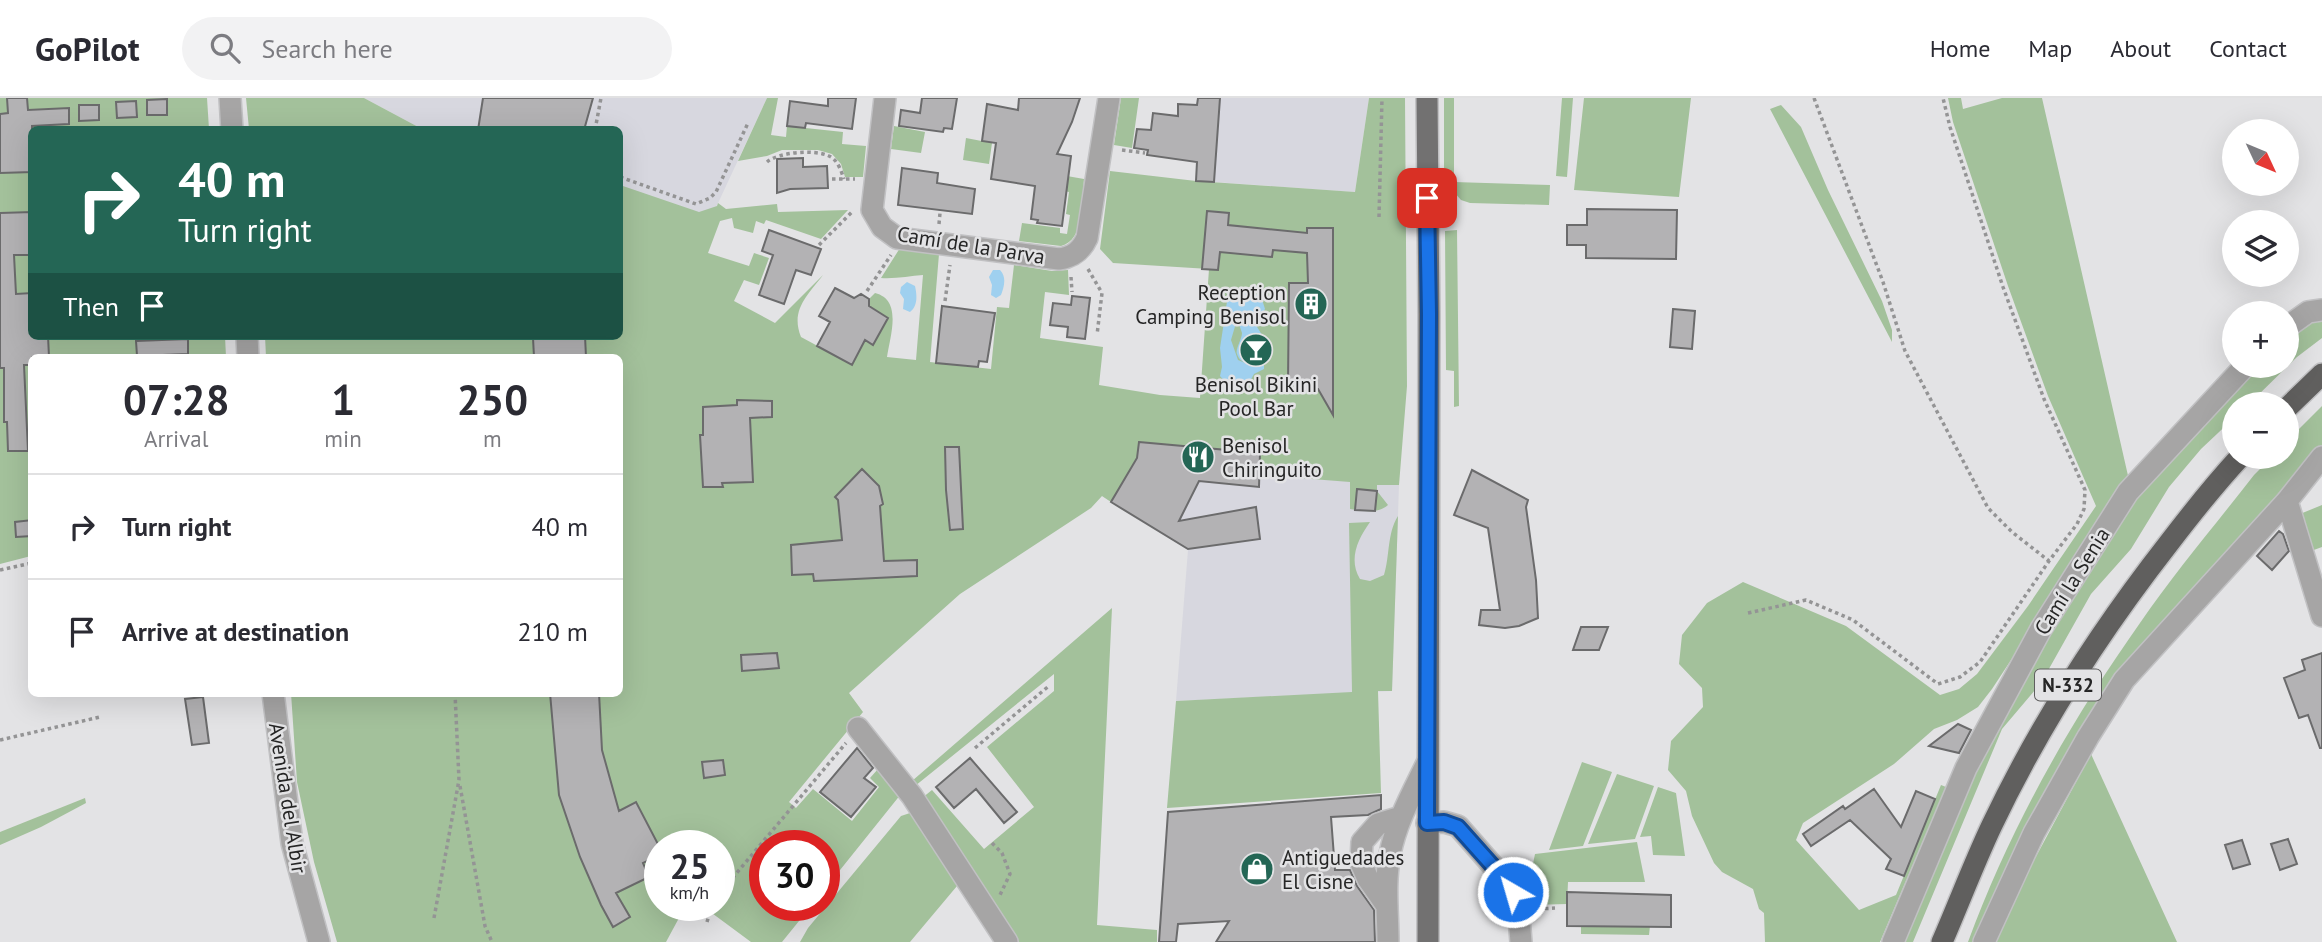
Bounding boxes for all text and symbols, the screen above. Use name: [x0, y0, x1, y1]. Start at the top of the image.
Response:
search box: [182, 17, 672, 80]
text: GoPilot: [35, 27, 140, 70]
icon: search: [206, 29, 244, 67]
text: Search here: [262, 32, 393, 65]
text: Home: [1930, 33, 1990, 64]
text: Map: [2028, 33, 2072, 64]
text: About: [2110, 33, 2171, 64]
text: Contact: [2209, 33, 2287, 64]
north arrow: [2222, 119, 2300, 196]
map controls: [2222, 119, 2299, 469]
text: 40 m: [178, 147, 285, 211]
icon: right: [63, 154, 154, 245]
pin: [1397, 168, 1457, 228]
icon: arrive: [1408, 179, 1446, 217]
text: Turn right: [178, 209, 312, 251]
button: layers: [2222, 210, 2299, 287]
street label: Camí de la Parva: [895, 220, 1047, 270]
place label: Reception Camping Benisol: [1135, 279, 1286, 330]
building icon: Reception Camping Benisol: [1292, 285, 1330, 323]
icon: arrive: [133, 287, 171, 325]
text: Then: [63, 290, 119, 323]
button: +: [2222, 301, 2299, 378]
bar icon: Benisol Bikini Pool Bar: [1237, 331, 1275, 369]
place label: Benisol Bikini Pool Bar: [1195, 371, 1317, 422]
text: 07:28: [123, 372, 229, 427]
text: 1: [331, 372, 355, 427]
text: 250: [457, 372, 528, 427]
button: −: [2222, 392, 2299, 469]
text: Arrival: [144, 424, 208, 453]
text: min: [324, 424, 362, 453]
text: m: [483, 424, 502, 453]
place label: Benisol Chiringuito: [1222, 432, 1322, 483]
restaurant icon: Benisol Chiringuito: [1179, 438, 1217, 476]
icon: right: [63, 508, 101, 546]
text: Turn right: [122, 510, 231, 543]
text: 40 m: [532, 510, 588, 543]
street label: Camí la Senia: [2028, 522, 2116, 640]
icon: arrive: [63, 613, 101, 651]
text: Arrive at destination: [122, 615, 349, 648]
text: 210 m: [517, 615, 588, 648]
road number: N-332: [2035, 670, 2101, 700]
street label: Avenida del Albir: [263, 721, 313, 875]
speed limit sign: 30: [749, 830, 840, 921]
text: 25: [670, 843, 709, 889]
place label: Antiguedades El Cisne: [1282, 844, 1404, 895]
shop icon: Antiguedades El Cisne: [1238, 850, 1276, 888]
position arrow: [1476, 855, 1550, 929]
text: km/h: [670, 881, 709, 904]

